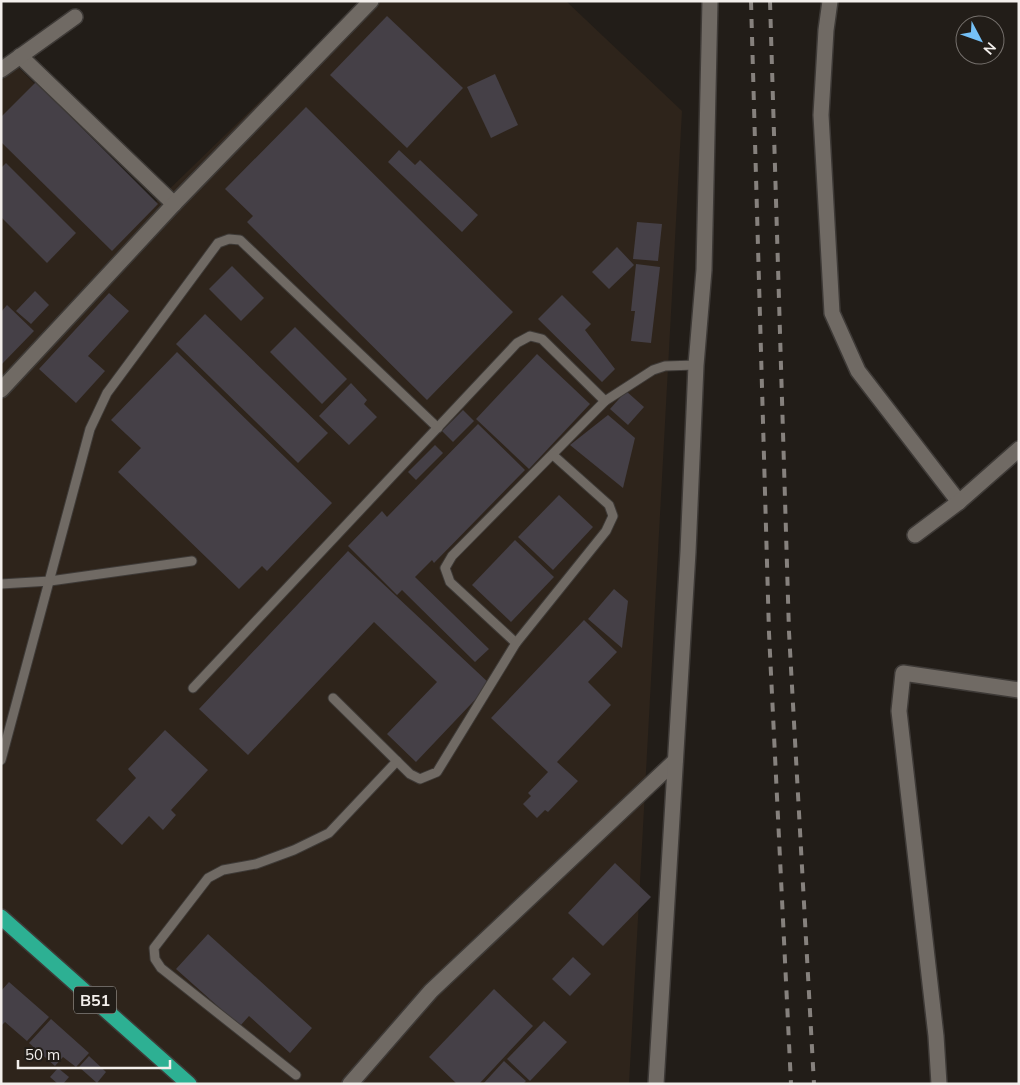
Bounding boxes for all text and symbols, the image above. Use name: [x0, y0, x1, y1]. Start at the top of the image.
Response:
north arrow: [955, 15, 1005, 65]
text: N: [980, 39, 1000, 58]
road number: B51: [74, 986, 116, 1014]
scale bar: [18, 1038, 170, 1070]
text: 50 m: [25, 1045, 60, 1064]

